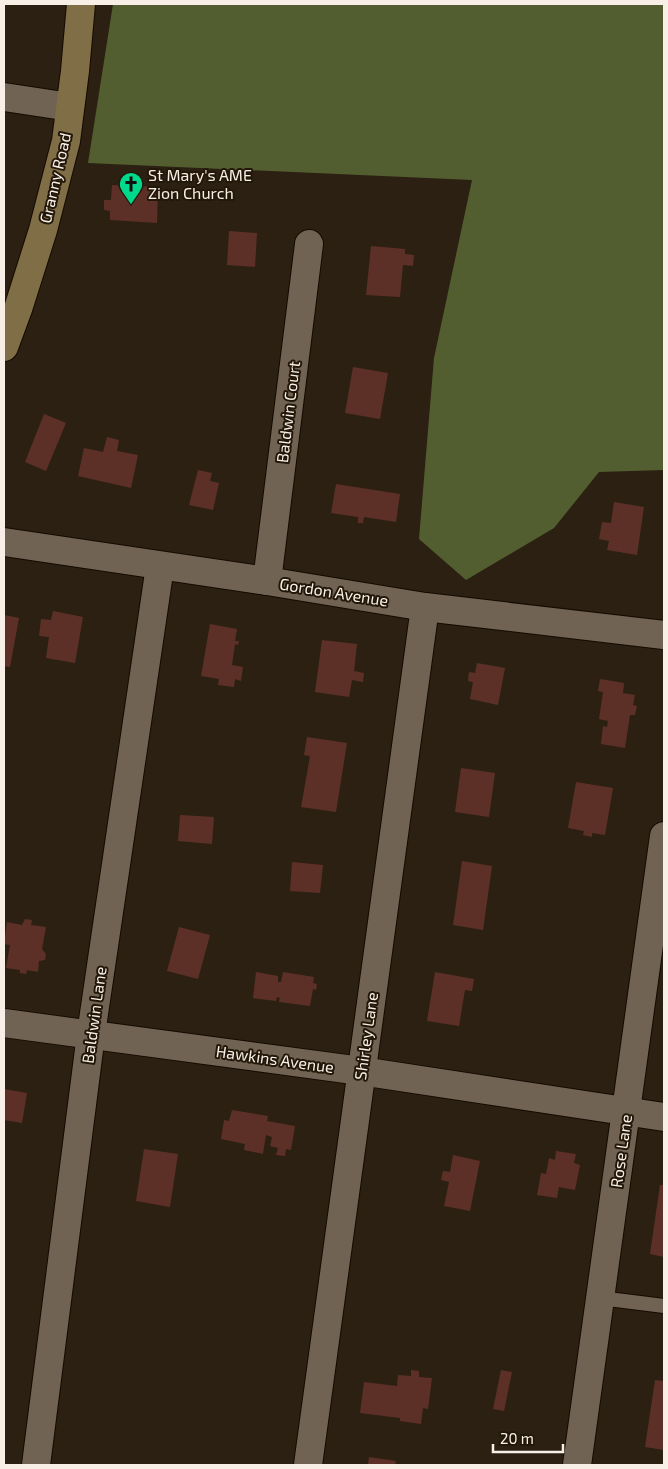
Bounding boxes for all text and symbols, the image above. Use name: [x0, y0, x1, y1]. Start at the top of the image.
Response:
street label: Granny Road: [35, 131, 74, 225]
place label: St Mary's AME Zion Church: [148, 165, 252, 202]
church icon: St Mary's AME Zion Church: [118, 171, 144, 205]
street label: Baldwin Court: [272, 360, 303, 464]
street label: Gordon Avenue: [278, 574, 390, 609]
street label: Baldwin Lane: [77, 965, 110, 1065]
street label: Shirley Lane: [350, 991, 381, 1081]
street label: Hawkins Avenue: [215, 1041, 335, 1076]
street label: Rose Lane: [606, 1113, 635, 1189]
scale bar: [493, 1422, 563, 1454]
text: 20 m: [500, 1429, 534, 1447]

